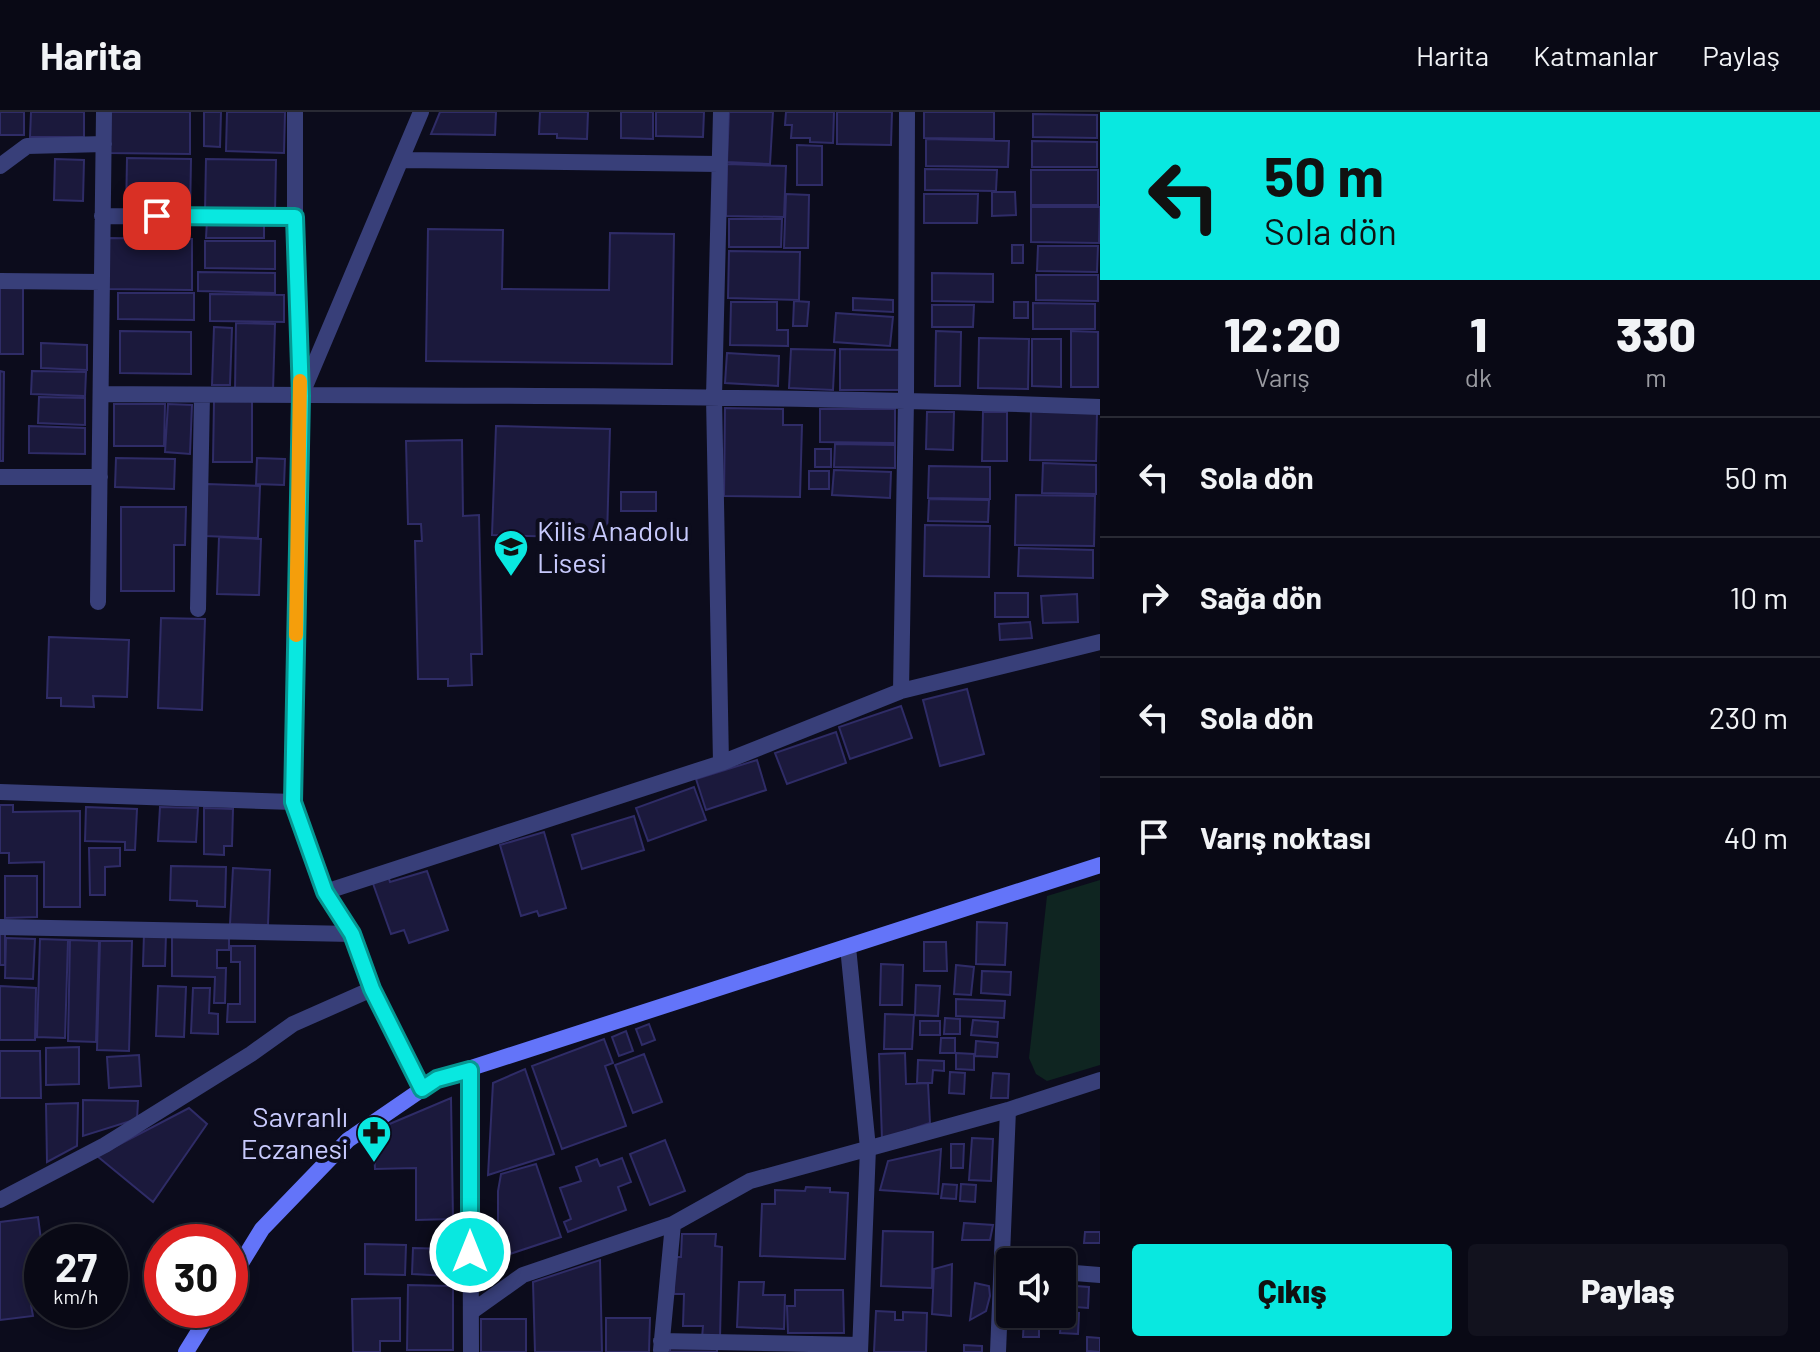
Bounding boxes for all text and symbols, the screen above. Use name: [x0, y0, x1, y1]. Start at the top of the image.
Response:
text: Harita: [40, 32, 142, 78]
text: Harita: [1416, 38, 1489, 72]
text: Katmanlar: [1533, 38, 1658, 72]
text: Paylaş: [1702, 38, 1780, 72]
text: 50 m: [1264, 141, 1384, 208]
icon: left: [1132, 144, 1236, 248]
pin: [123, 182, 191, 250]
icon: arrive: [135, 194, 179, 238]
text: Sola dön: [1264, 209, 1397, 252]
text: 12:20: [1224, 304, 1341, 362]
text: 1: [1470, 304, 1487, 362]
text: 330: [1616, 304, 1696, 362]
text: Varış: [1255, 361, 1310, 392]
text: dk: [1465, 361, 1492, 392]
text: m: [1645, 361, 1667, 392]
icon: left: [1132, 455, 1176, 499]
text: Sola dön: [1200, 459, 1314, 495]
text: 50 m: [1725, 459, 1788, 495]
place label: Kilis Anadolu Lisesi: [537, 513, 690, 579]
school or university icon: Kilis Anadolu Lisesi: [492, 528, 530, 578]
icon: right: [1132, 575, 1176, 619]
text: Sağa dön: [1200, 579, 1322, 615]
text: 10 m: [1730, 579, 1788, 615]
icon: left: [1132, 695, 1176, 739]
text: Sola dön: [1200, 699, 1314, 735]
text: 230 m: [1709, 699, 1788, 735]
icon: arrive: [1132, 815, 1176, 859]
text: Varış noktası: [1200, 819, 1371, 855]
text: 40 m: [1724, 819, 1788, 855]
place label: Savranlı Eczanesi: [241, 1099, 348, 1165]
pharmacy icon: Savranlı Eczanesi: [355, 1114, 393, 1164]
position arrow: [428, 1210, 512, 1294]
speed limit sign: 30: [144, 1224, 248, 1328]
text: 27: [55, 1242, 97, 1290]
button: Çıkış: [1132, 1244, 1452, 1336]
button: Paylaş: [1468, 1244, 1788, 1336]
map controls: [996, 1248, 1076, 1328]
button: sound: [996, 1248, 1076, 1328]
text: km/h: [53, 1284, 99, 1308]

